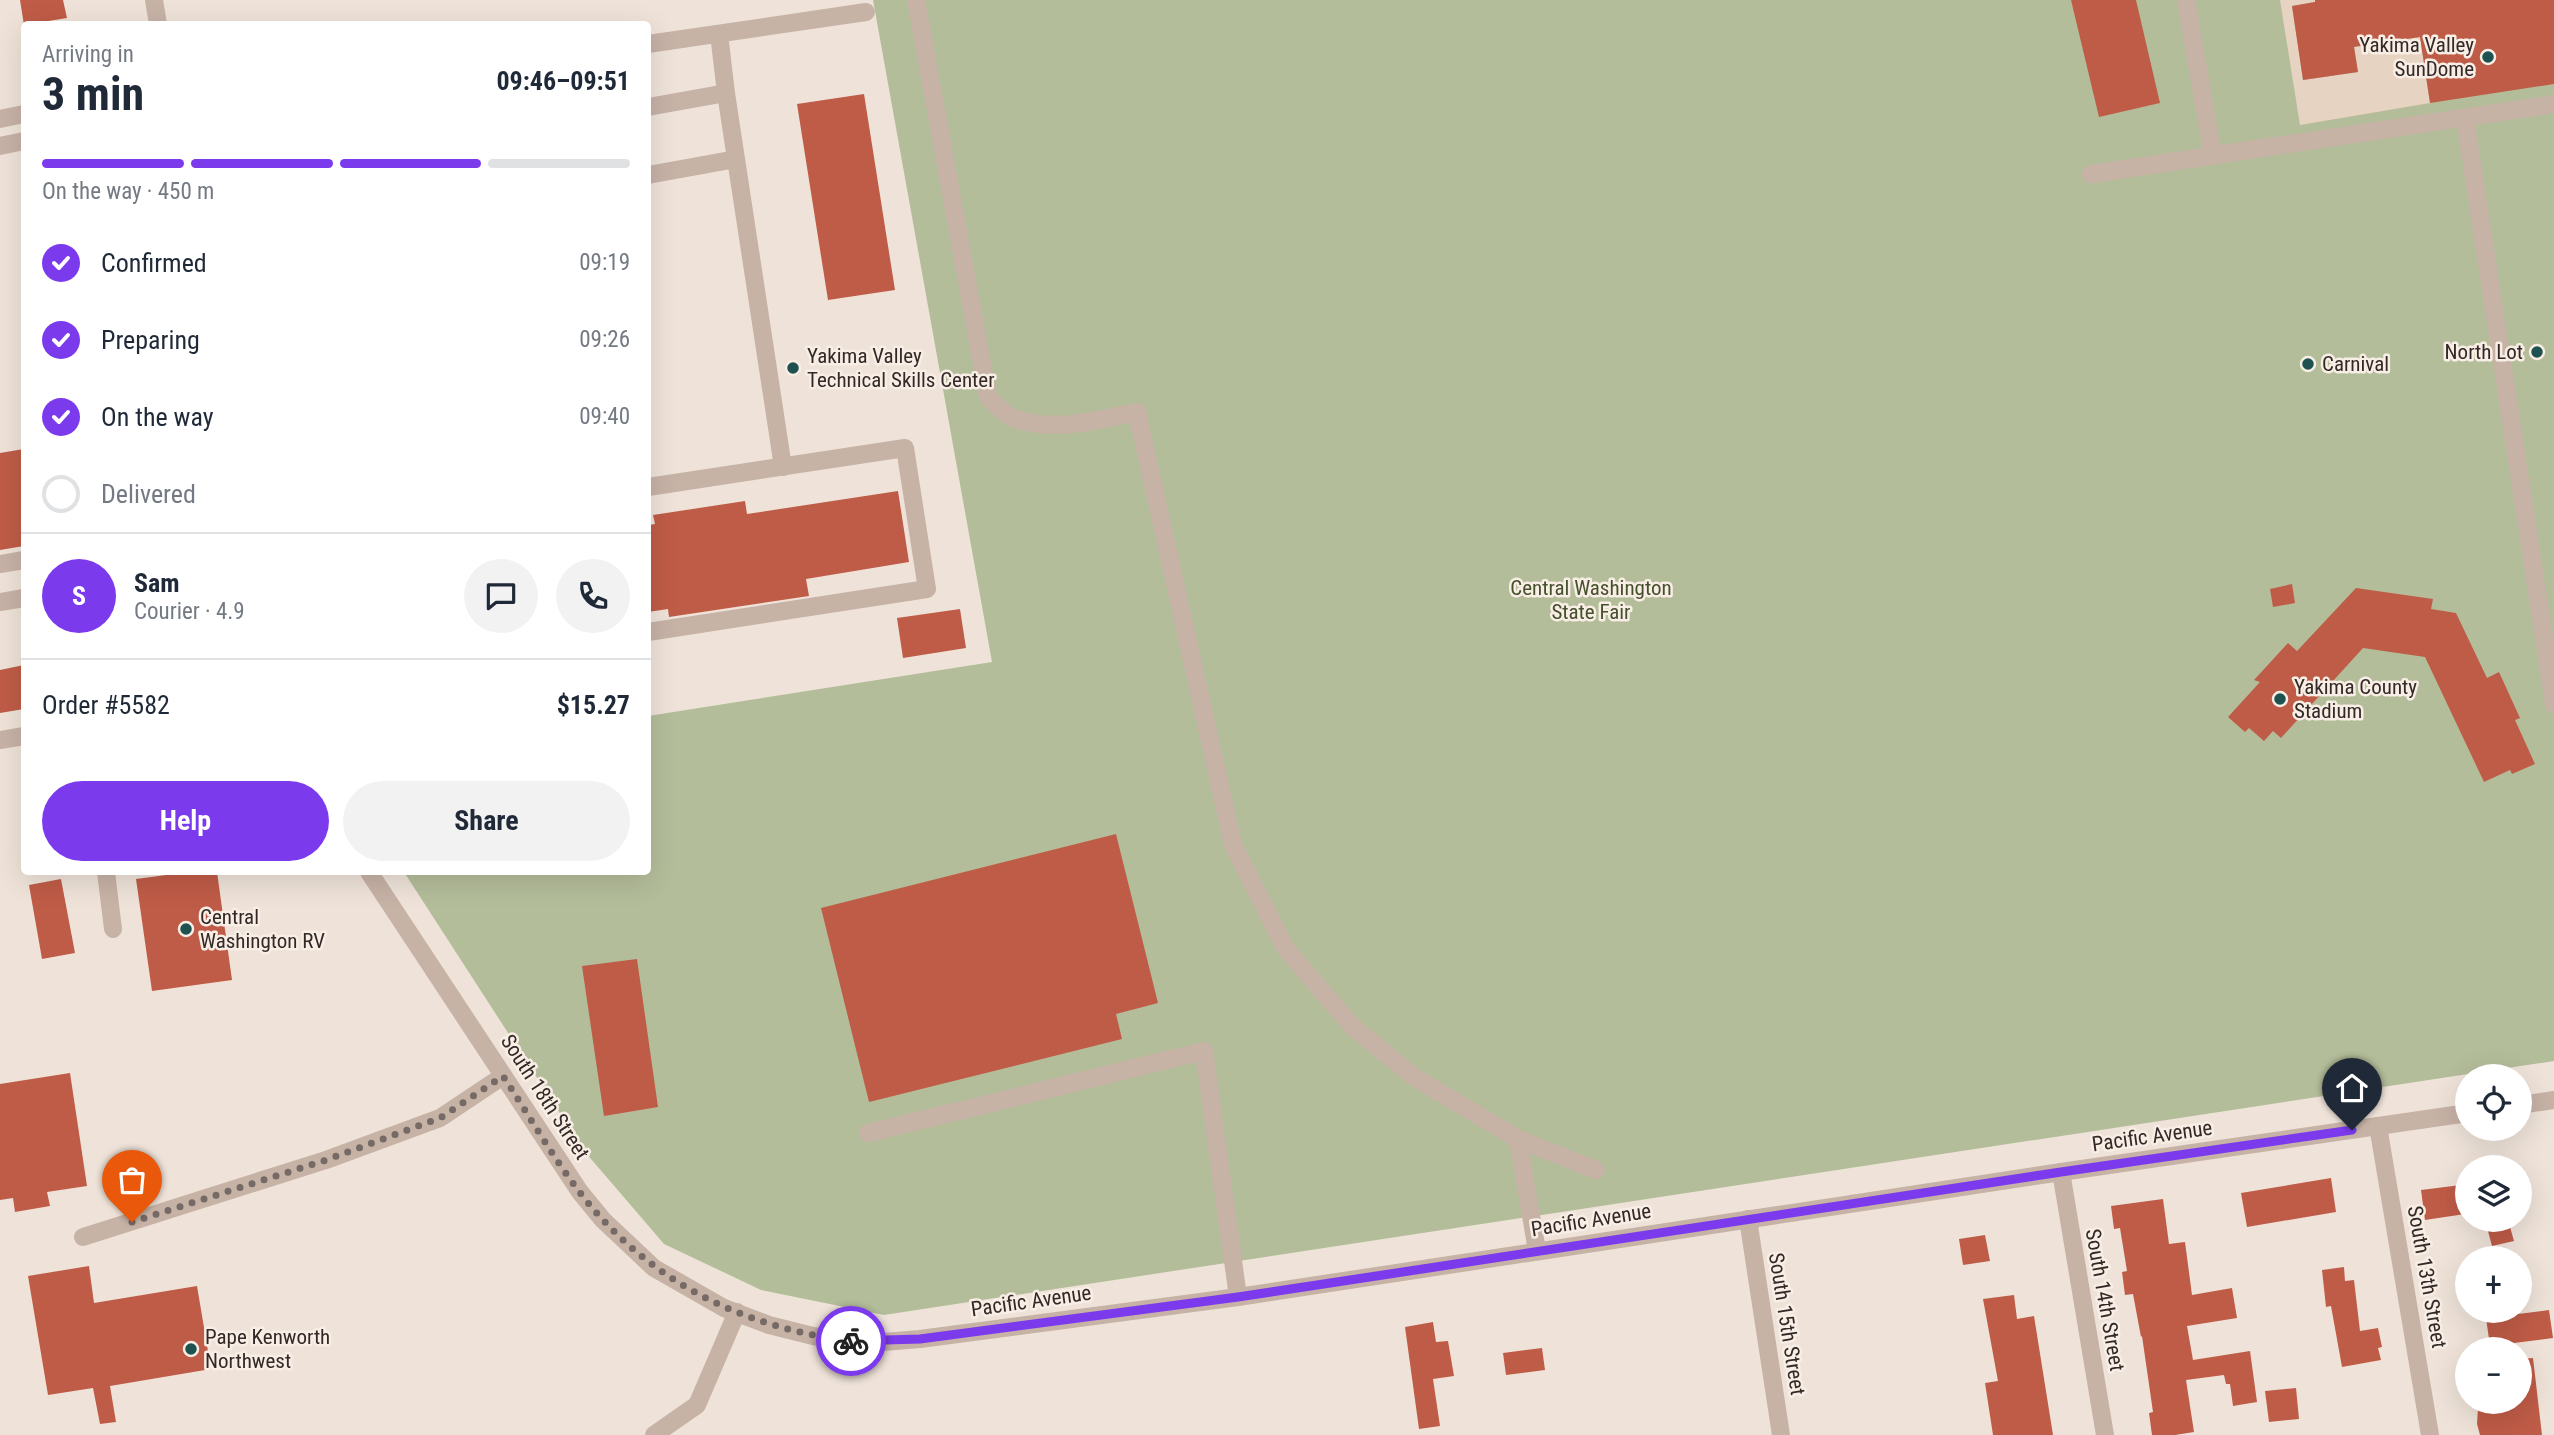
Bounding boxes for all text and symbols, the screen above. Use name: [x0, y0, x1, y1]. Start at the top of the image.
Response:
place label: Yakima Valley SunDome: [2359, 33, 2474, 81]
text: Arriving in: [42, 41, 134, 68]
marker: Yakima Valley SunDome: [2480, 49, 2496, 65]
text: 09:46–09:51: [496, 66, 630, 96]
text: 3 min: [42, 67, 144, 121]
text: On the way · 450 m: [42, 178, 214, 205]
icon: check: [42, 244, 80, 282]
text: Confirmed: [101, 248, 207, 278]
text: 09:19: [579, 249, 630, 276]
icon: check: [42, 321, 80, 359]
text: Preparing: [101, 325, 200, 355]
text: 09:26: [579, 326, 630, 353]
place label: North Lot: [2445, 340, 2523, 364]
place label: Yakima Valley Technical Skills Center: [807, 344, 995, 392]
marker: North Lot: [2529, 344, 2545, 360]
place label: Carnival: [2322, 352, 2389, 376]
marker: Carnival: [2300, 356, 2316, 372]
marker: Yakima Valley Technical Skills Center: [785, 360, 801, 376]
icon: check: [42, 398, 80, 436]
text: On the way: [101, 402, 214, 432]
text: 09:40: [579, 403, 630, 430]
text: Delivered: [101, 479, 196, 509]
button: chat: [464, 559, 538, 633]
button: phone: [556, 559, 630, 633]
text: Sam: [134, 568, 180, 598]
park label: Central Washington State Fair: [1510, 576, 1672, 624]
text: S: [72, 581, 86, 611]
text: Courier · 4.9: [134, 598, 245, 625]
place label: Yakima County Stadium: [2294, 675, 2417, 723]
text: Order #5582: [42, 690, 170, 720]
text: $15.27: [557, 690, 630, 720]
marker: Yakima County Stadium: [2272, 691, 2288, 707]
button: Help: [42, 781, 329, 861]
button: Share: [343, 781, 630, 861]
place label: Central Washington RV: [200, 905, 325, 953]
marker: Central Washington RV: [178, 921, 194, 937]
street label: South 18th Street: [496, 1030, 594, 1164]
pin: [2322, 1058, 2382, 1130]
map controls: [2455, 1064, 2532, 1414]
button: locate: [2455, 1064, 2532, 1141]
icon: home: [2333, 1069, 2371, 1107]
street label: Pacific Avenue: [2090, 1116, 2214, 1156]
pin: [102, 1150, 162, 1222]
button: layers: [2455, 1155, 2532, 1232]
icon: bag: [113, 1161, 151, 1199]
street label: Pacific Avenue: [1529, 1199, 1653, 1241]
street label: South 13th Street: [2403, 1204, 2451, 1350]
street label: South 14th Street: [2081, 1227, 2129, 1373]
button: +: [2455, 1246, 2532, 1323]
street label: South 15th Street: [1764, 1251, 1810, 1397]
street label: Pacific Avenue: [969, 1281, 1093, 1321]
courier: [816, 1306, 886, 1376]
icon: bike: [832, 1322, 870, 1360]
place label: Pape Kenworth Northwest: [205, 1325, 330, 1373]
button: −: [2455, 1337, 2532, 1414]
marker: Pape Kenworth Northwest: [183, 1341, 199, 1357]

